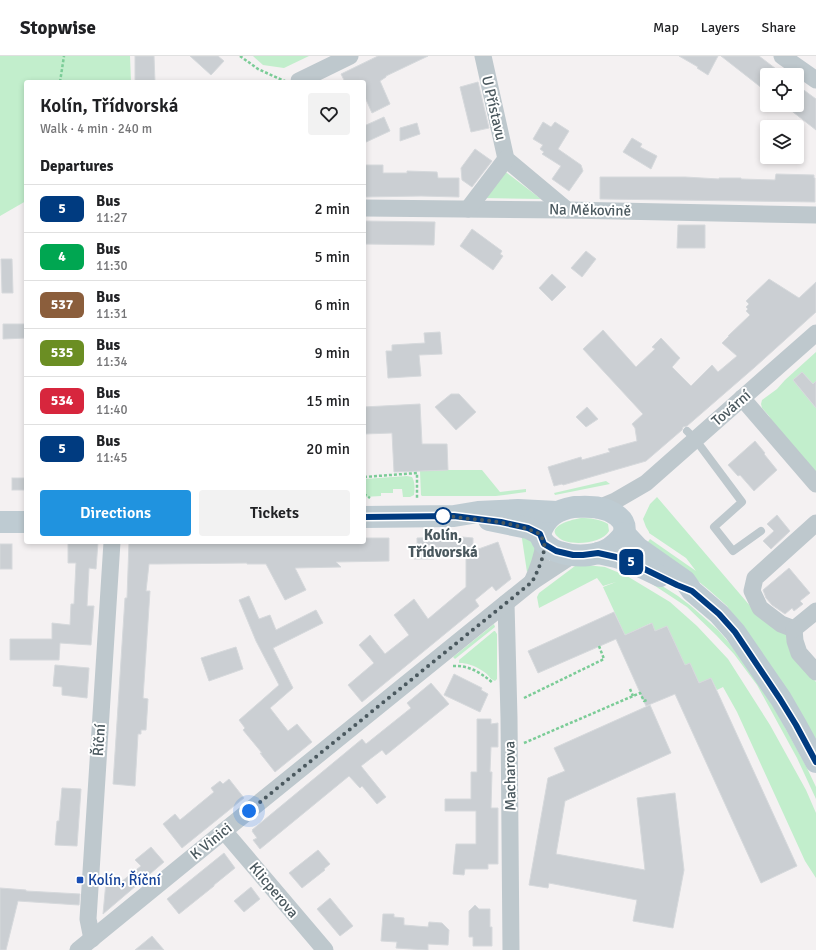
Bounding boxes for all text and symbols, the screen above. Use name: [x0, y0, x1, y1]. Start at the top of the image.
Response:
text: Stopwise: [20, 16, 96, 40]
text: Map: [653, 19, 679, 36]
text: Layers: [701, 19, 740, 36]
text: Share: [762, 19, 796, 36]
map controls: [760, 68, 804, 164]
button: locate: [760, 68, 804, 112]
street label: U Přístavu: [478, 74, 510, 142]
button: heart: [308, 93, 350, 135]
text: Kolín, Třídvorská: [40, 94, 178, 118]
button: layers: [760, 120, 804, 164]
text: Walk · 4 min · 240 m: [40, 121, 152, 137]
text: Departures: [40, 157, 113, 175]
text: Bus: [96, 192, 120, 210]
text: 5: [58, 200, 66, 217]
text: 2 min: [314, 200, 350, 218]
street label: Na Měkovině: [549, 200, 631, 220]
text: 11:27: [96, 210, 128, 226]
text: Bus: [96, 240, 120, 258]
text: 4: [58, 248, 66, 265]
text: 5 min: [314, 248, 350, 266]
text: 11:30: [96, 258, 128, 274]
text: Bus: [96, 288, 120, 306]
text: 537: [51, 296, 73, 313]
text: 6 min: [314, 296, 350, 314]
text: 11:31: [96, 306, 128, 322]
text: Bus: [96, 336, 120, 354]
text: 535: [51, 344, 73, 361]
text: 9 min: [314, 344, 350, 362]
text: 11:34: [96, 354, 128, 370]
text: Bus: [96, 384, 120, 402]
street label: Tovární: [708, 386, 754, 430]
text: 534: [51, 392, 73, 409]
text: 15 min: [306, 392, 350, 410]
text: 11:40: [96, 402, 128, 418]
text: Bus: [96, 432, 120, 450]
text: 5: [58, 440, 66, 457]
text: 20 min: [306, 440, 350, 458]
text: 11:45: [96, 450, 128, 466]
button: Directions: [40, 490, 191, 536]
button: Tickets: [199, 490, 350, 536]
marker: Kolín, Třídvorská: [434, 507, 452, 525]
place label: Kolín, Třídvorská: [408, 526, 478, 561]
line badge: 5: [618, 549, 644, 575]
text: 5: [627, 553, 635, 570]
street label: Říční: [88, 723, 109, 757]
street label: Macharova: [500, 741, 520, 811]
your location: [239, 801, 259, 821]
street label: K Vinici: [187, 819, 235, 863]
street label: Klicperova: [246, 858, 302, 922]
place label: Kolín, Říční: [88, 870, 161, 889]
marker: Kolín, Říční: [75, 875, 85, 885]

